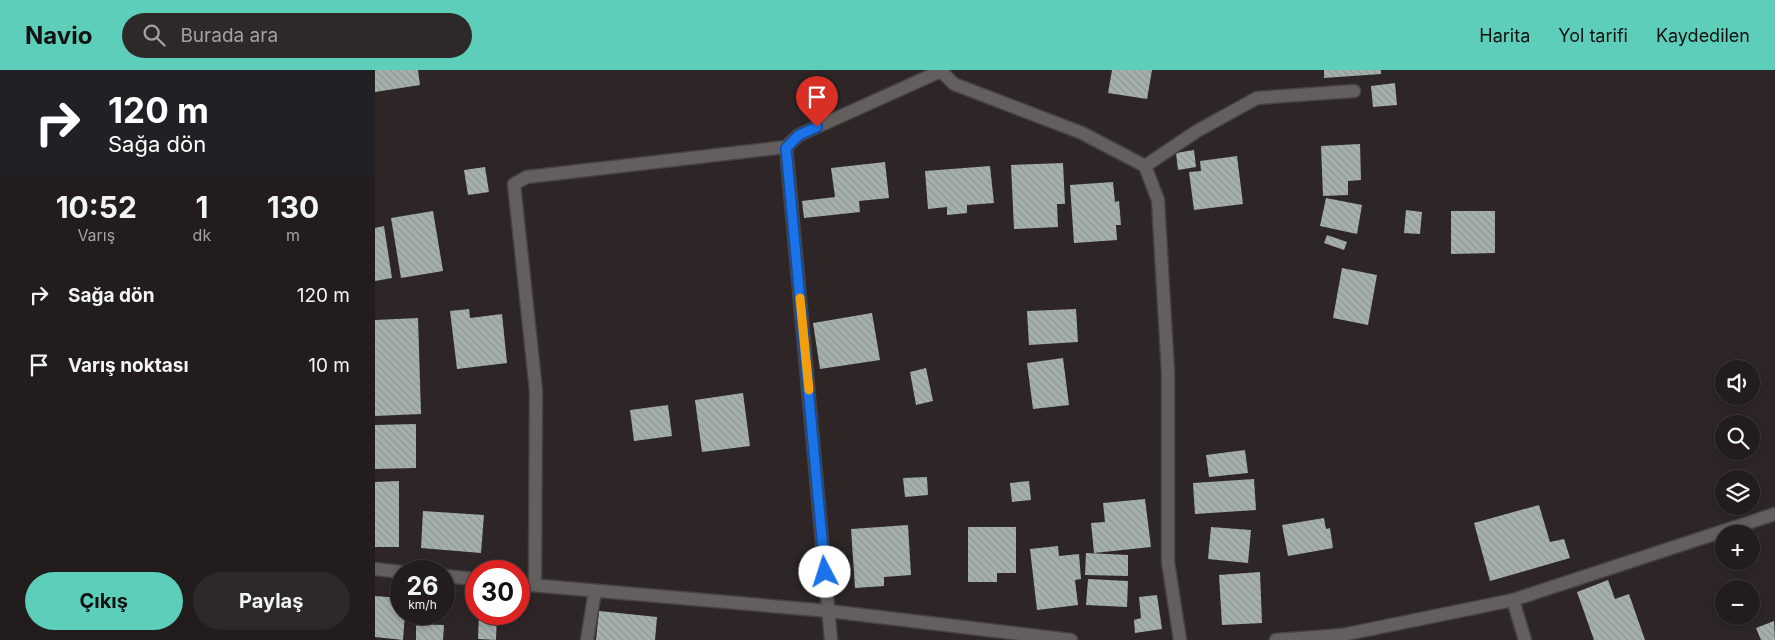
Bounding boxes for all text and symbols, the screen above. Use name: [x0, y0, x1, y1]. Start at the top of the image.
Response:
search box: [122, 13, 472, 58]
text: Navio: [25, 21, 92, 50]
icon: search: [140, 21, 168, 49]
text: Burada ara: [180, 24, 278, 47]
text: Harita: [1479, 25, 1530, 46]
text: Yol tarifi: [1558, 25, 1628, 46]
text: Kaydedilen: [1656, 25, 1750, 46]
pin: [796, 76, 838, 127]
icon: arrive: [803, 83, 831, 111]
text: 120 m: [108, 89, 209, 131]
icon: right: [25, 90, 90, 155]
text: Sağa dön: [108, 131, 206, 157]
text: 10:52: [56, 189, 137, 225]
text: 1: [195, 189, 208, 225]
text: 130: [267, 189, 319, 225]
text: Varış: [77, 225, 115, 245]
text: dk: [193, 225, 211, 245]
text: m: [286, 225, 300, 245]
icon: right: [25, 281, 53, 309]
text: Sağa dön: [68, 284, 154, 307]
text: 120 m: [297, 284, 350, 307]
icon: arrive: [25, 351, 53, 379]
text: Varış noktası: [68, 354, 189, 377]
text: 10 m: [308, 354, 350, 377]
map controls: [1715, 360, 1760, 625]
button: sound: [1715, 360, 1760, 405]
button: search: [1715, 415, 1760, 460]
button: layers: [1715, 470, 1760, 515]
button: +: [1715, 525, 1760, 570]
position arrow: [798, 545, 850, 597]
speed limit sign: 30: [465, 560, 530, 625]
text: 26: [407, 571, 438, 601]
button: Çıkış: [25, 572, 183, 630]
button: Paylaş: [193, 572, 350, 630]
button: −: [1715, 580, 1760, 625]
text: km/h: [408, 597, 437, 612]

